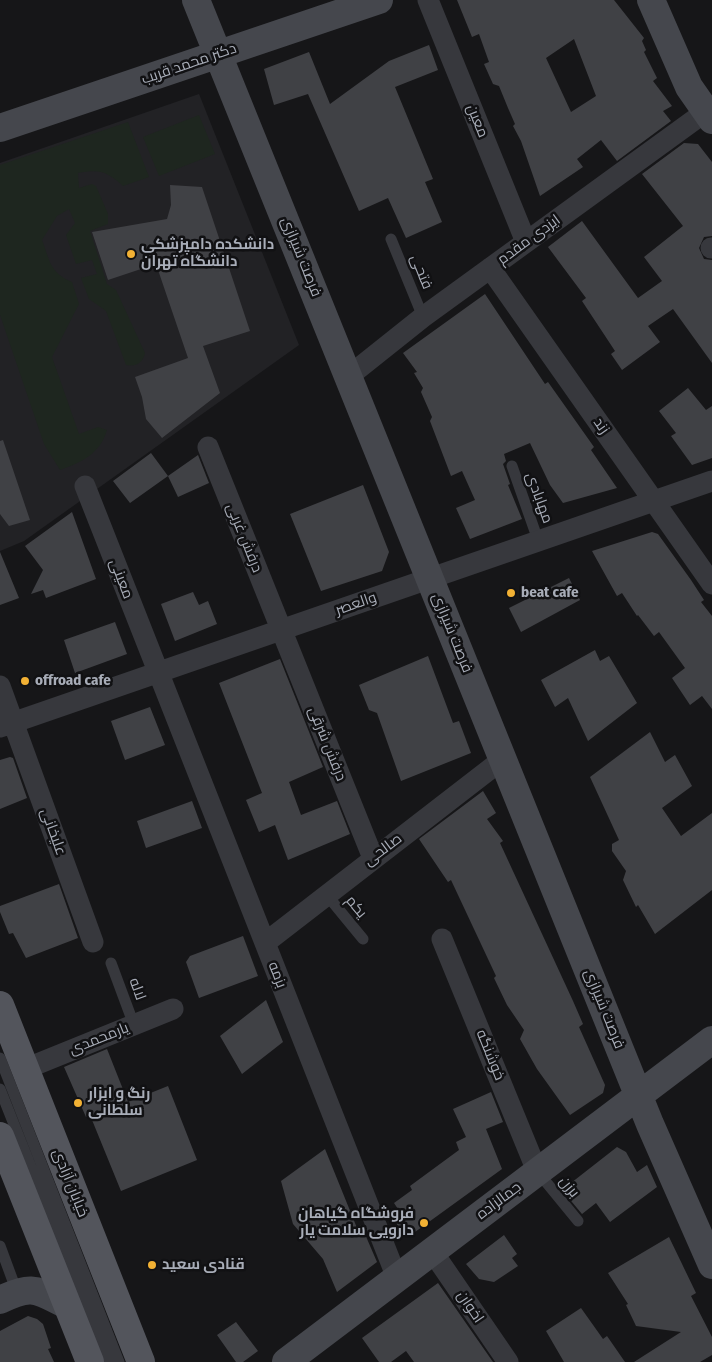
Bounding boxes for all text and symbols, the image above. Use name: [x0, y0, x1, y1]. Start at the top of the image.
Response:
street label: دکتر محمد قریب: [139, 39, 239, 89]
street label: معین: [462, 102, 492, 140]
street label: ایزدی مقدم: [494, 211, 564, 269]
street label: فرصت شیرازی: [277, 214, 325, 300]
place label: دانشکده دامپزشکی دانشگاه تهران: [141, 236, 274, 271]
marker: دانشکده دامپزشکی دانشگاه تهران: [125, 248, 137, 260]
street label: فتحی: [406, 252, 436, 292]
street label: زند: [589, 414, 613, 438]
street label: مهابادی: [521, 470, 557, 526]
street label: درفش غربی: [222, 501, 266, 575]
street label: معینی: [105, 557, 137, 601]
place label: beat cafe: [521, 584, 579, 602]
marker: beat cafe: [505, 587, 517, 599]
street label: والعصر: [333, 589, 379, 619]
street label: فرصت شیرازی: [428, 590, 476, 676]
place label: offroad cafe: [35, 672, 111, 690]
marker: offroad cafe: [19, 675, 31, 687]
street label: درفش شرقی: [304, 704, 350, 784]
street label: علیخانی: [36, 806, 70, 858]
street label: صالحی: [360, 830, 406, 870]
street label: یکم: [341, 892, 371, 922]
street label: بزمه: [264, 959, 290, 991]
street label: فرصت شیرازی: [580, 966, 628, 1052]
street label: لاله: [125, 975, 149, 1003]
street label: یارمحمدی: [67, 1019, 131, 1059]
street label: خوشنگه: [472, 1027, 508, 1083]
place label: رنگ و ابزار سلطانی: [88, 1085, 150, 1120]
marker: رنگ و ابزار سلطانی: [72, 1097, 84, 1109]
street label: خیابان آزادی: [48, 1146, 92, 1220]
street label: برزن: [555, 1173, 583, 1201]
street label: جمالزاده: [473, 1178, 525, 1224]
place label: فروشگاه گیاهان دارویی سلامت یار: [298, 1205, 414, 1240]
marker: فروشگاه گیاهان دارویی سلامت یار: [418, 1217, 430, 1229]
place label: قنادی سعید: [162, 1256, 245, 1274]
marker: قنادی سعید: [146, 1259, 158, 1271]
street label: اخوان: [453, 1287, 487, 1327]

